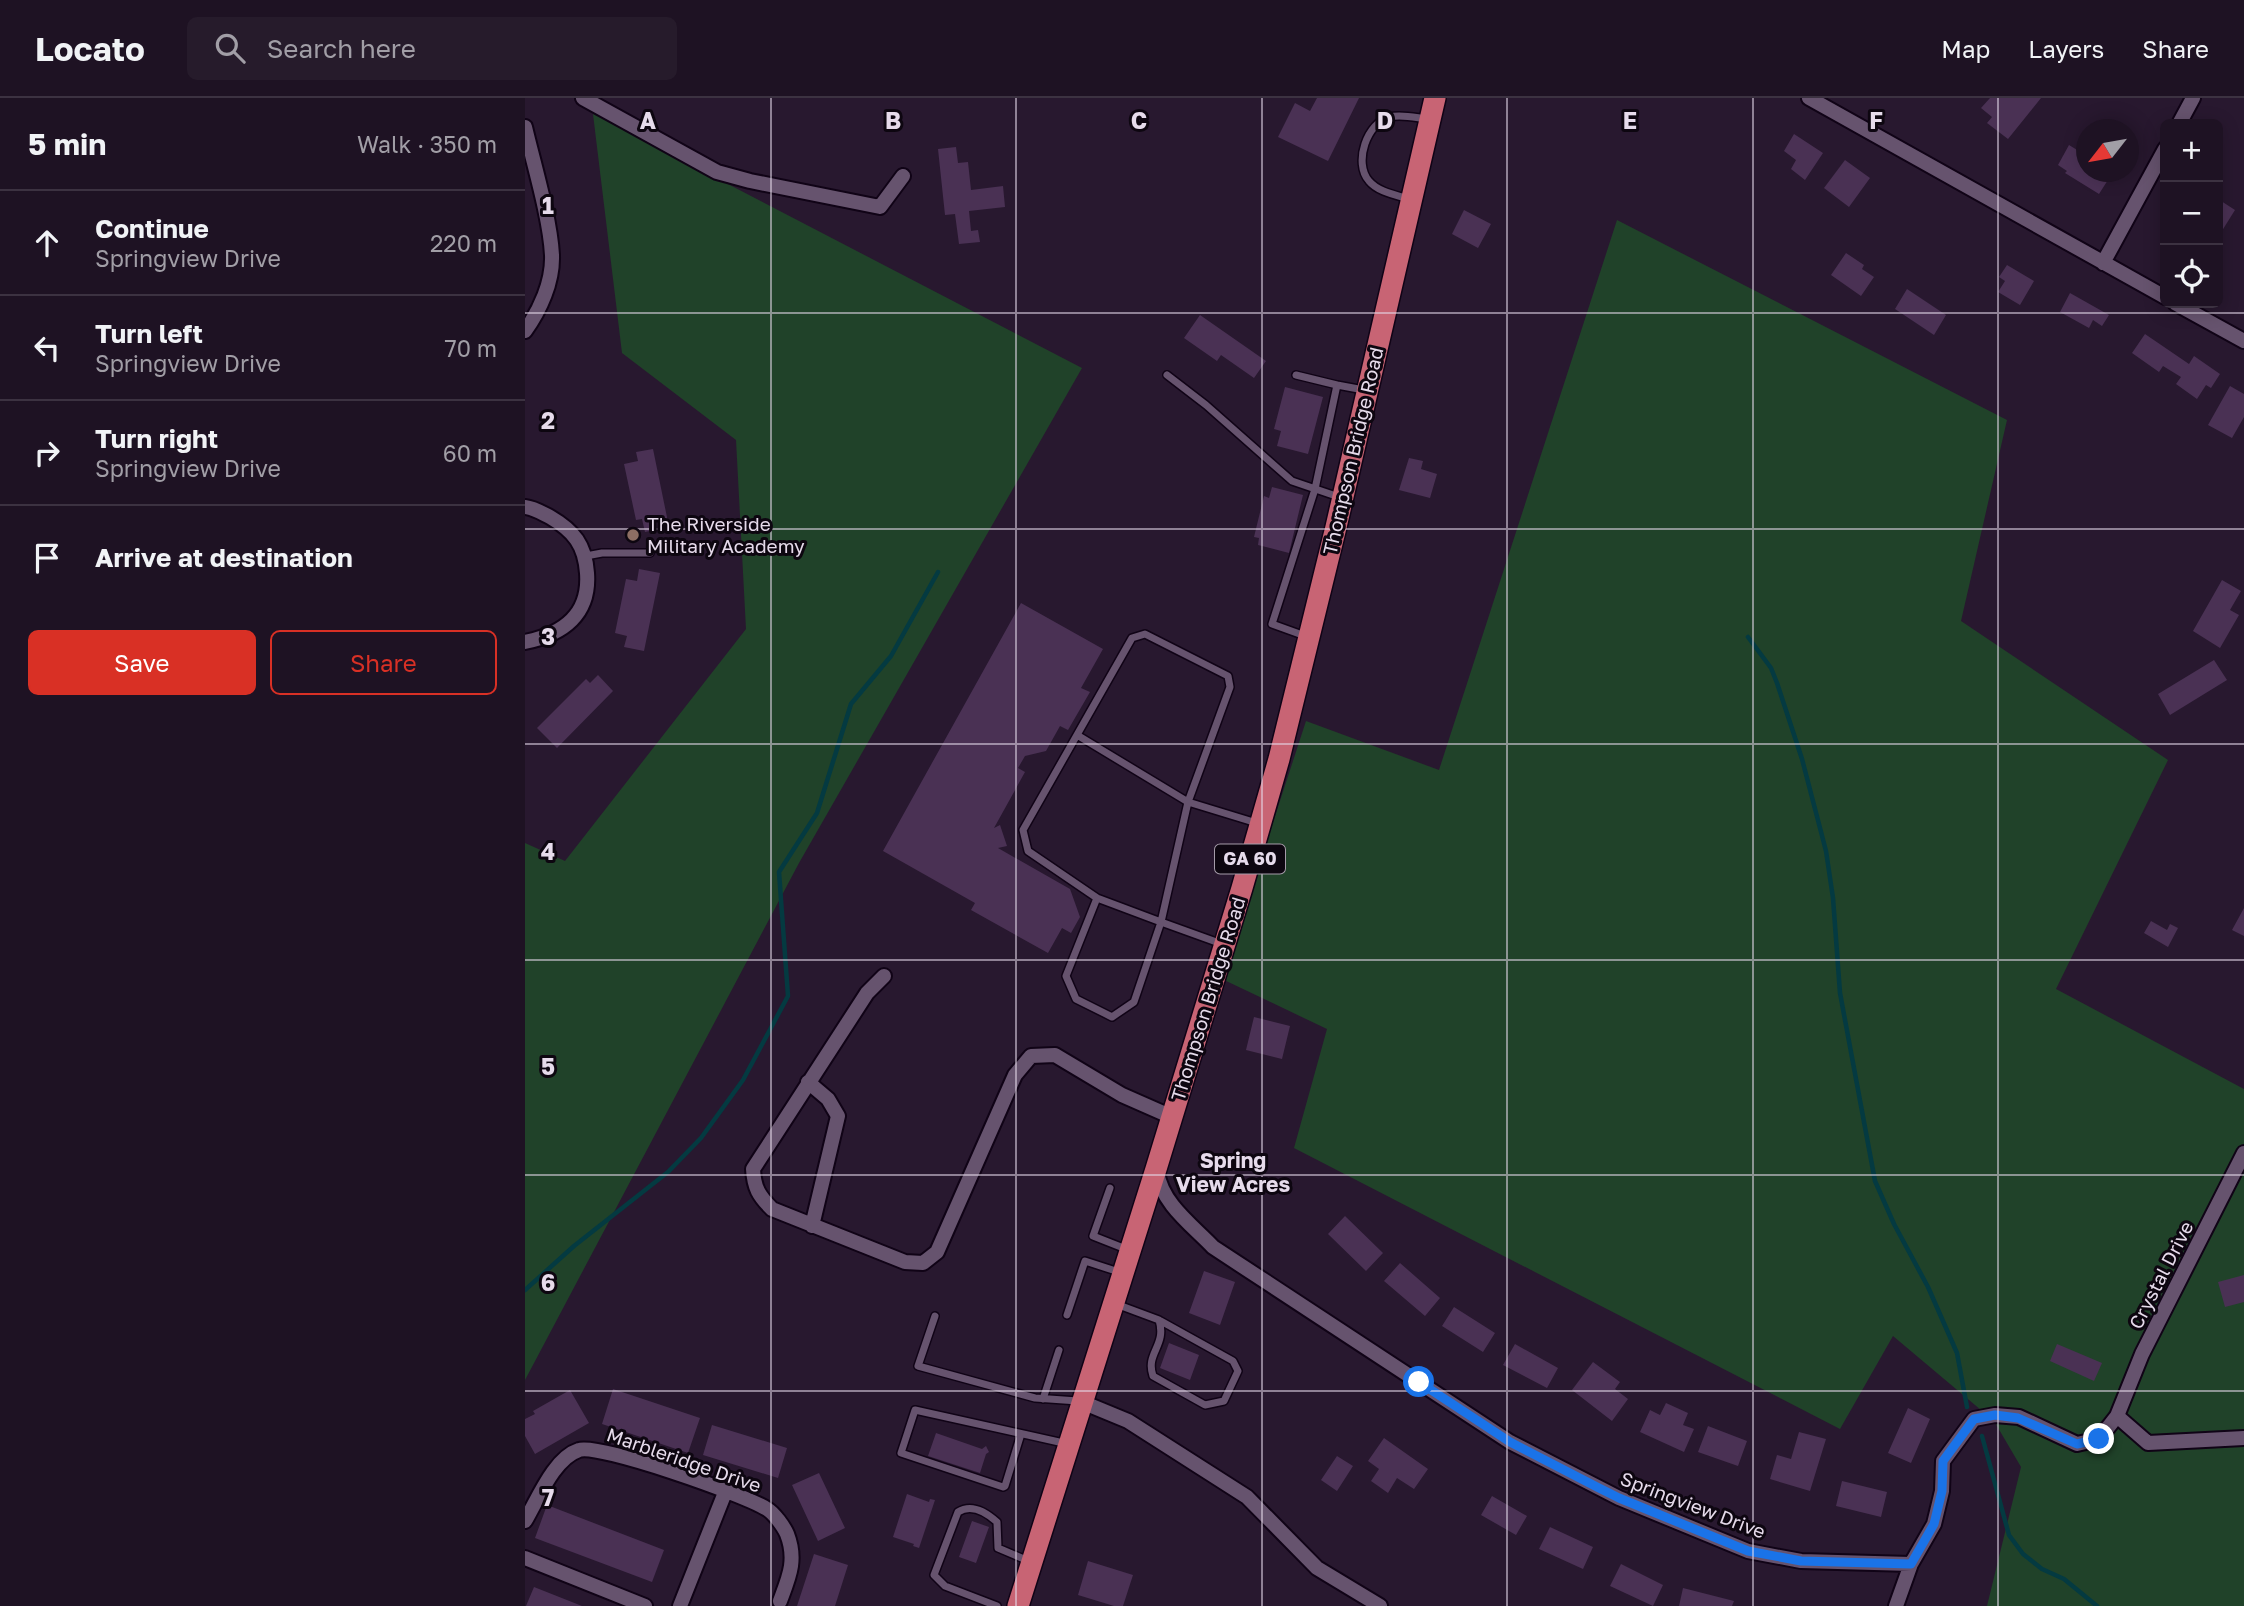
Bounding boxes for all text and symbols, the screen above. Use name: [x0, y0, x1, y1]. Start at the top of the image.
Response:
search box: [187, 17, 677, 80]
text: Locato: [35, 29, 145, 68]
icon: search: [211, 29, 249, 67]
text: Search here: [267, 33, 416, 64]
text: Map: [1941, 34, 1990, 63]
text: Layers: [2028, 34, 2104, 63]
text: Share: [2142, 34, 2209, 63]
text: A: [640, 106, 657, 134]
text: B: [885, 106, 901, 134]
text: C: [1131, 106, 1147, 134]
text: D: [1377, 106, 1393, 134]
text: E: [1623, 106, 1637, 134]
text: F: [1869, 106, 1883, 134]
north arrow: [2076, 119, 2139, 182]
map controls: [2160, 119, 2223, 308]
button: +: [2160, 119, 2223, 182]
text: 5 min: [28, 126, 106, 162]
text: Walk · 350 m: [357, 130, 497, 158]
button: −: [2160, 182, 2223, 245]
text: 1: [542, 191, 554, 219]
text: Continue: [95, 213, 209, 244]
icon: ahead: [28, 224, 66, 262]
text: 220 m: [430, 229, 497, 257]
text: Springview Drive: [95, 244, 281, 272]
button: locate: [2160, 245, 2223, 308]
text: Turn left: [95, 318, 203, 349]
icon: left: [28, 329, 66, 367]
text: 70 m: [444, 334, 497, 362]
street label: Thompson Bridge Road: [1317, 345, 1388, 557]
text: Springview Drive: [95, 349, 281, 377]
text: 2: [541, 406, 555, 434]
text: Turn right: [95, 423, 218, 454]
icon: right: [28, 434, 66, 472]
text: 60 m: [443, 439, 497, 467]
text: Springview Drive: [95, 454, 281, 482]
place label: The Riverside Military Academy: [647, 512, 805, 557]
marker: The Riverside Military Academy: [625, 527, 641, 543]
icon: arrive: [28, 539, 66, 577]
text: Arrive at destination: [95, 542, 353, 573]
text: 3: [541, 622, 555, 650]
button: Save: [28, 630, 256, 695]
button: Share: [270, 630, 497, 695]
text: 4: [541, 837, 555, 865]
road number: GA 60: [1215, 844, 1285, 874]
street label: Thompson Bridge Road: [1166, 894, 1250, 1104]
text: 5: [541, 1052, 555, 1080]
district label: Spring View Acres: [1176, 1147, 1290, 1197]
street label: Crystal Drive: [2124, 1217, 2198, 1333]
text: 6: [541, 1268, 555, 1296]
route start: [1403, 1366, 1434, 1397]
street label: Marbleridge Drive: [604, 1422, 764, 1497]
route end: [2083, 1423, 2114, 1454]
street label: Springview Drive: [1617, 1466, 1769, 1543]
text: 7: [542, 1483, 554, 1511]

